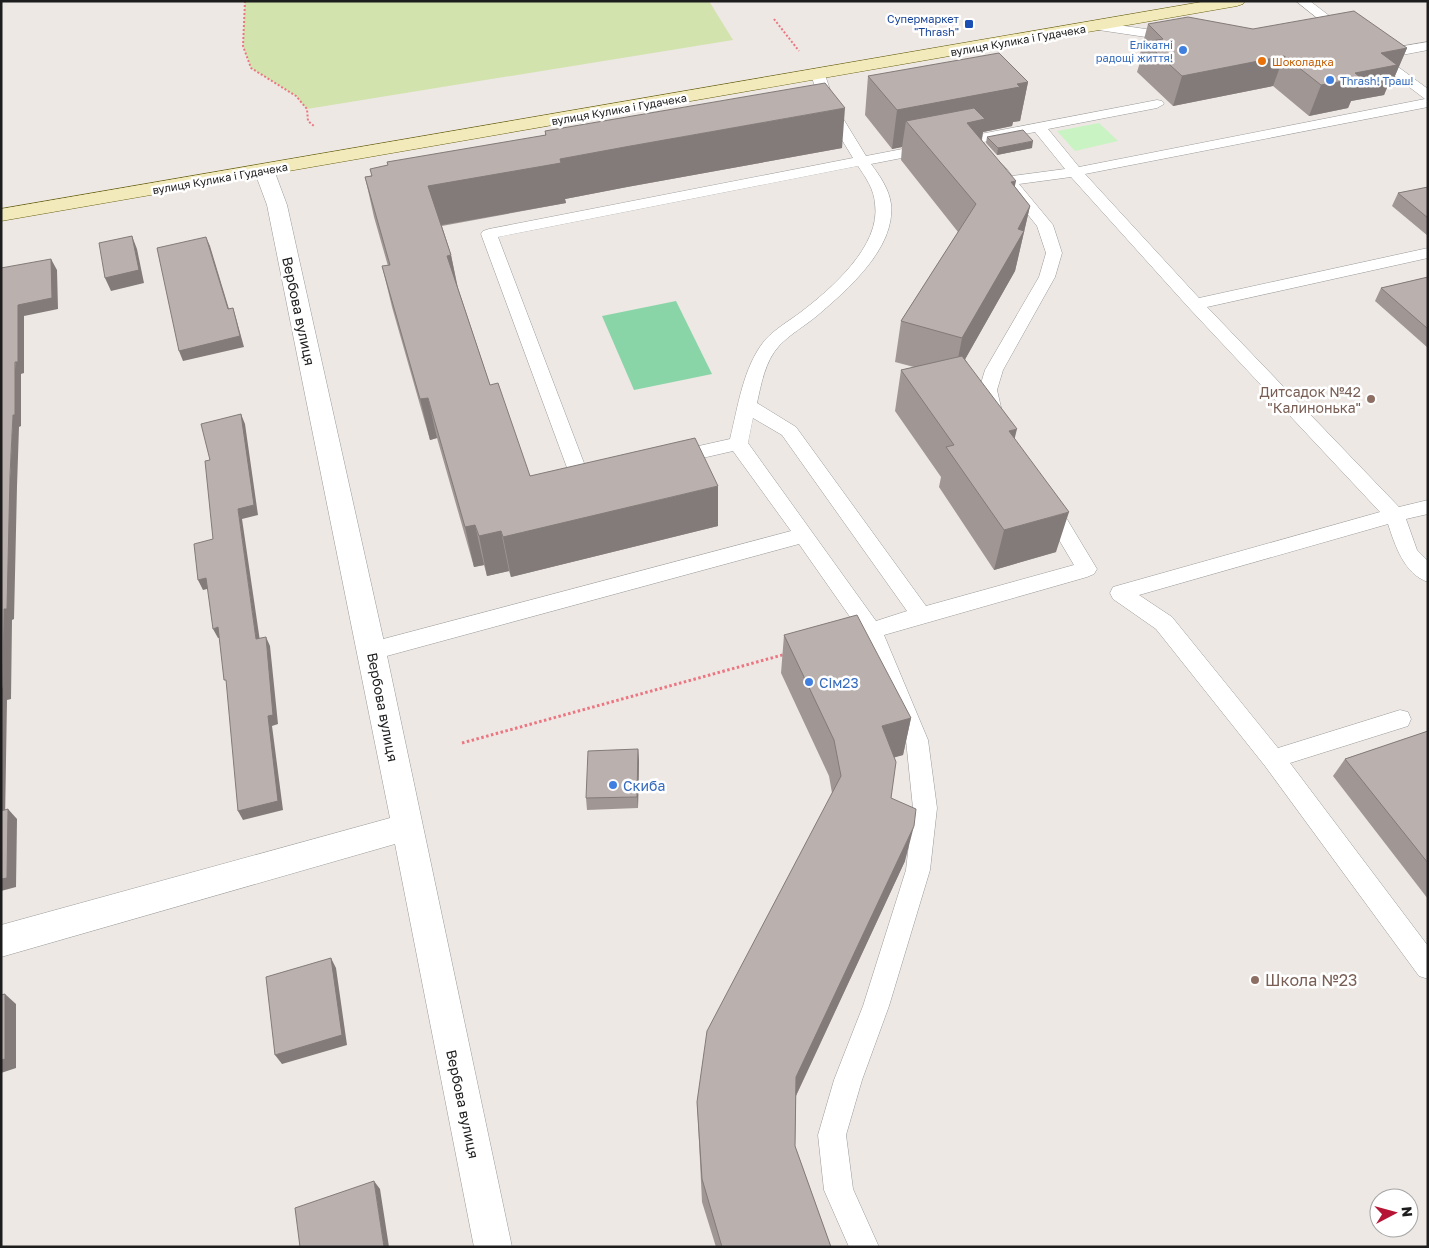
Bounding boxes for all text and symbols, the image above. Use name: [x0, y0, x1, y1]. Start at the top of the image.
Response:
place label: Супермаркет "Thrash": [887, 12, 960, 38]
marker: Супермаркет "Thrash": [963, 18, 975, 30]
street label: вулиця Кулика і Гудачека: [949, 22, 1087, 58]
place label: Елікатні радощі життя!: [1096, 38, 1173, 64]
marker: Елікатні радощі життя!: [1177, 44, 1189, 56]
marker: Шоколадка: [1256, 55, 1268, 67]
place label: Шоколадка: [1272, 55, 1334, 68]
marker: Thrash! Траш!: [1324, 74, 1336, 86]
place label: Thrash! Траш!: [1340, 74, 1414, 87]
street label: вулиця Кулика і Гудачека: [550, 91, 688, 127]
street label: вулиця Кулика і Гудачека: [151, 160, 289, 196]
street label: Вербова вулиця: [279, 255, 319, 367]
place label: Дитсадок №42 "Калинонька": [1260, 383, 1361, 416]
marker: Дитсадок №42 "Калинонька": [1365, 393, 1377, 405]
street label: Вербова вулиця: [364, 651, 402, 763]
place label: Сім23: [819, 674, 859, 691]
marker: Сім23: [803, 676, 815, 688]
place label: Скиба: [623, 777, 665, 794]
marker: Скиба: [607, 779, 619, 791]
place label: Школа №23: [1265, 970, 1357, 990]
marker: Школа №23: [1249, 974, 1261, 986]
street label: Вербова вулиця: [443, 1048, 483, 1160]
north arrow: [1369, 1188, 1419, 1238]
text: N: [1398, 1205, 1416, 1218]

